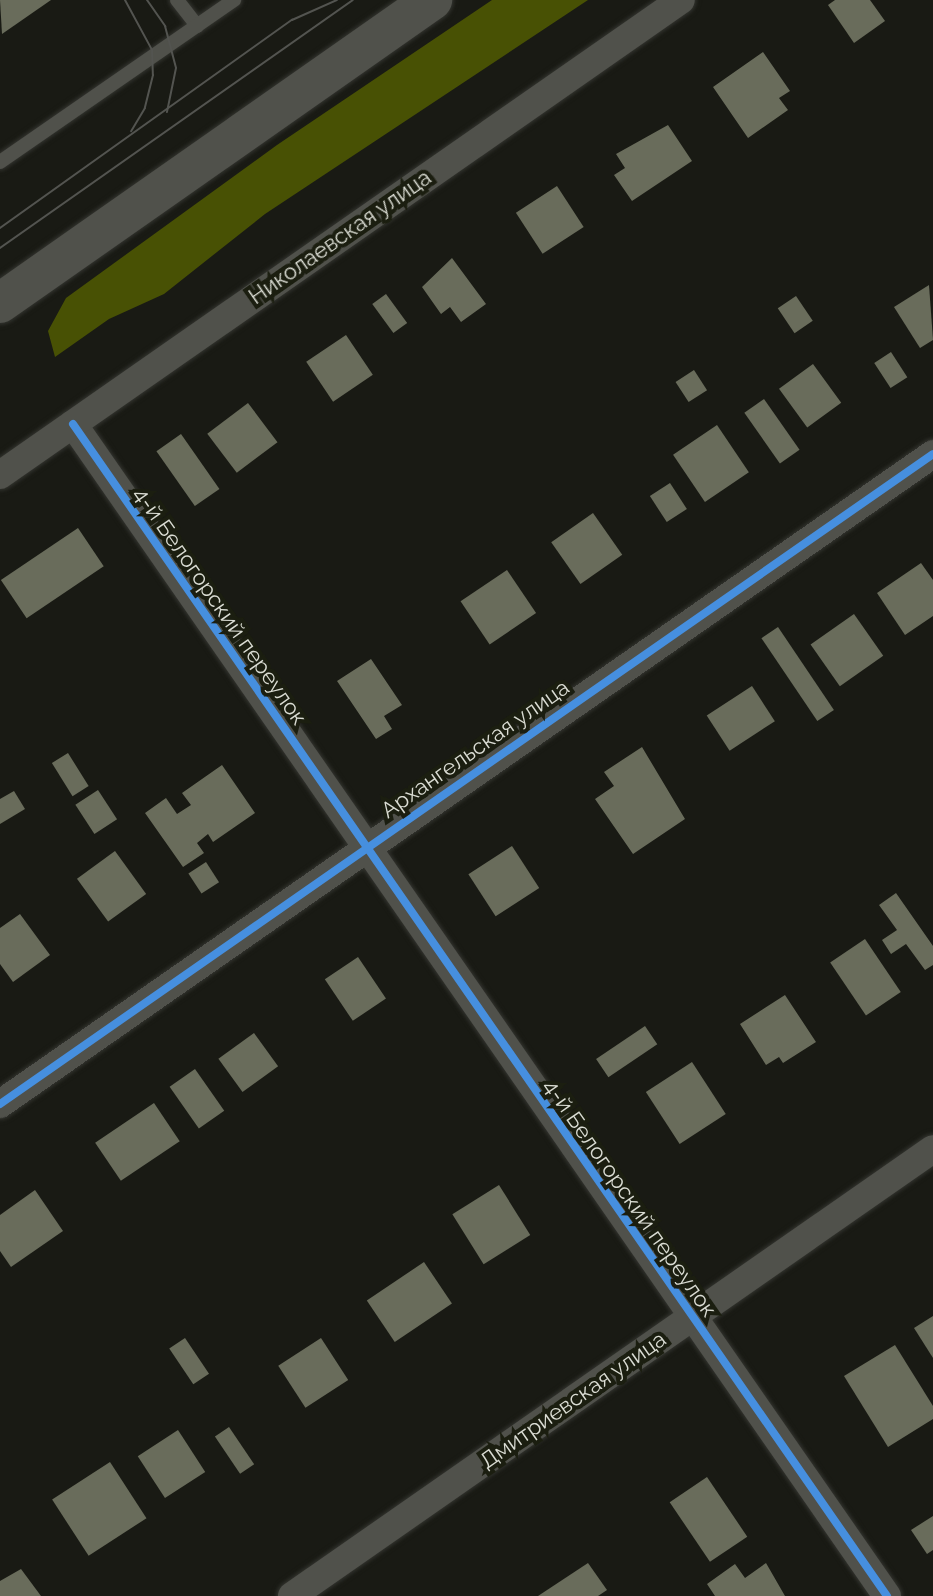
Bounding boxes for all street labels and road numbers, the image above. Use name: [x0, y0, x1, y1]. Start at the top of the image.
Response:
street label: Николаевская улица: [243, 164, 437, 310]
street label: 4-й Белогорский переулок: [128, 482, 312, 730]
street label: Архангельская улица: [376, 674, 574, 824]
street label: 4-й Белогорский переулок: [538, 1074, 722, 1322]
street label: Дмитриевская улица: [475, 1326, 671, 1474]

